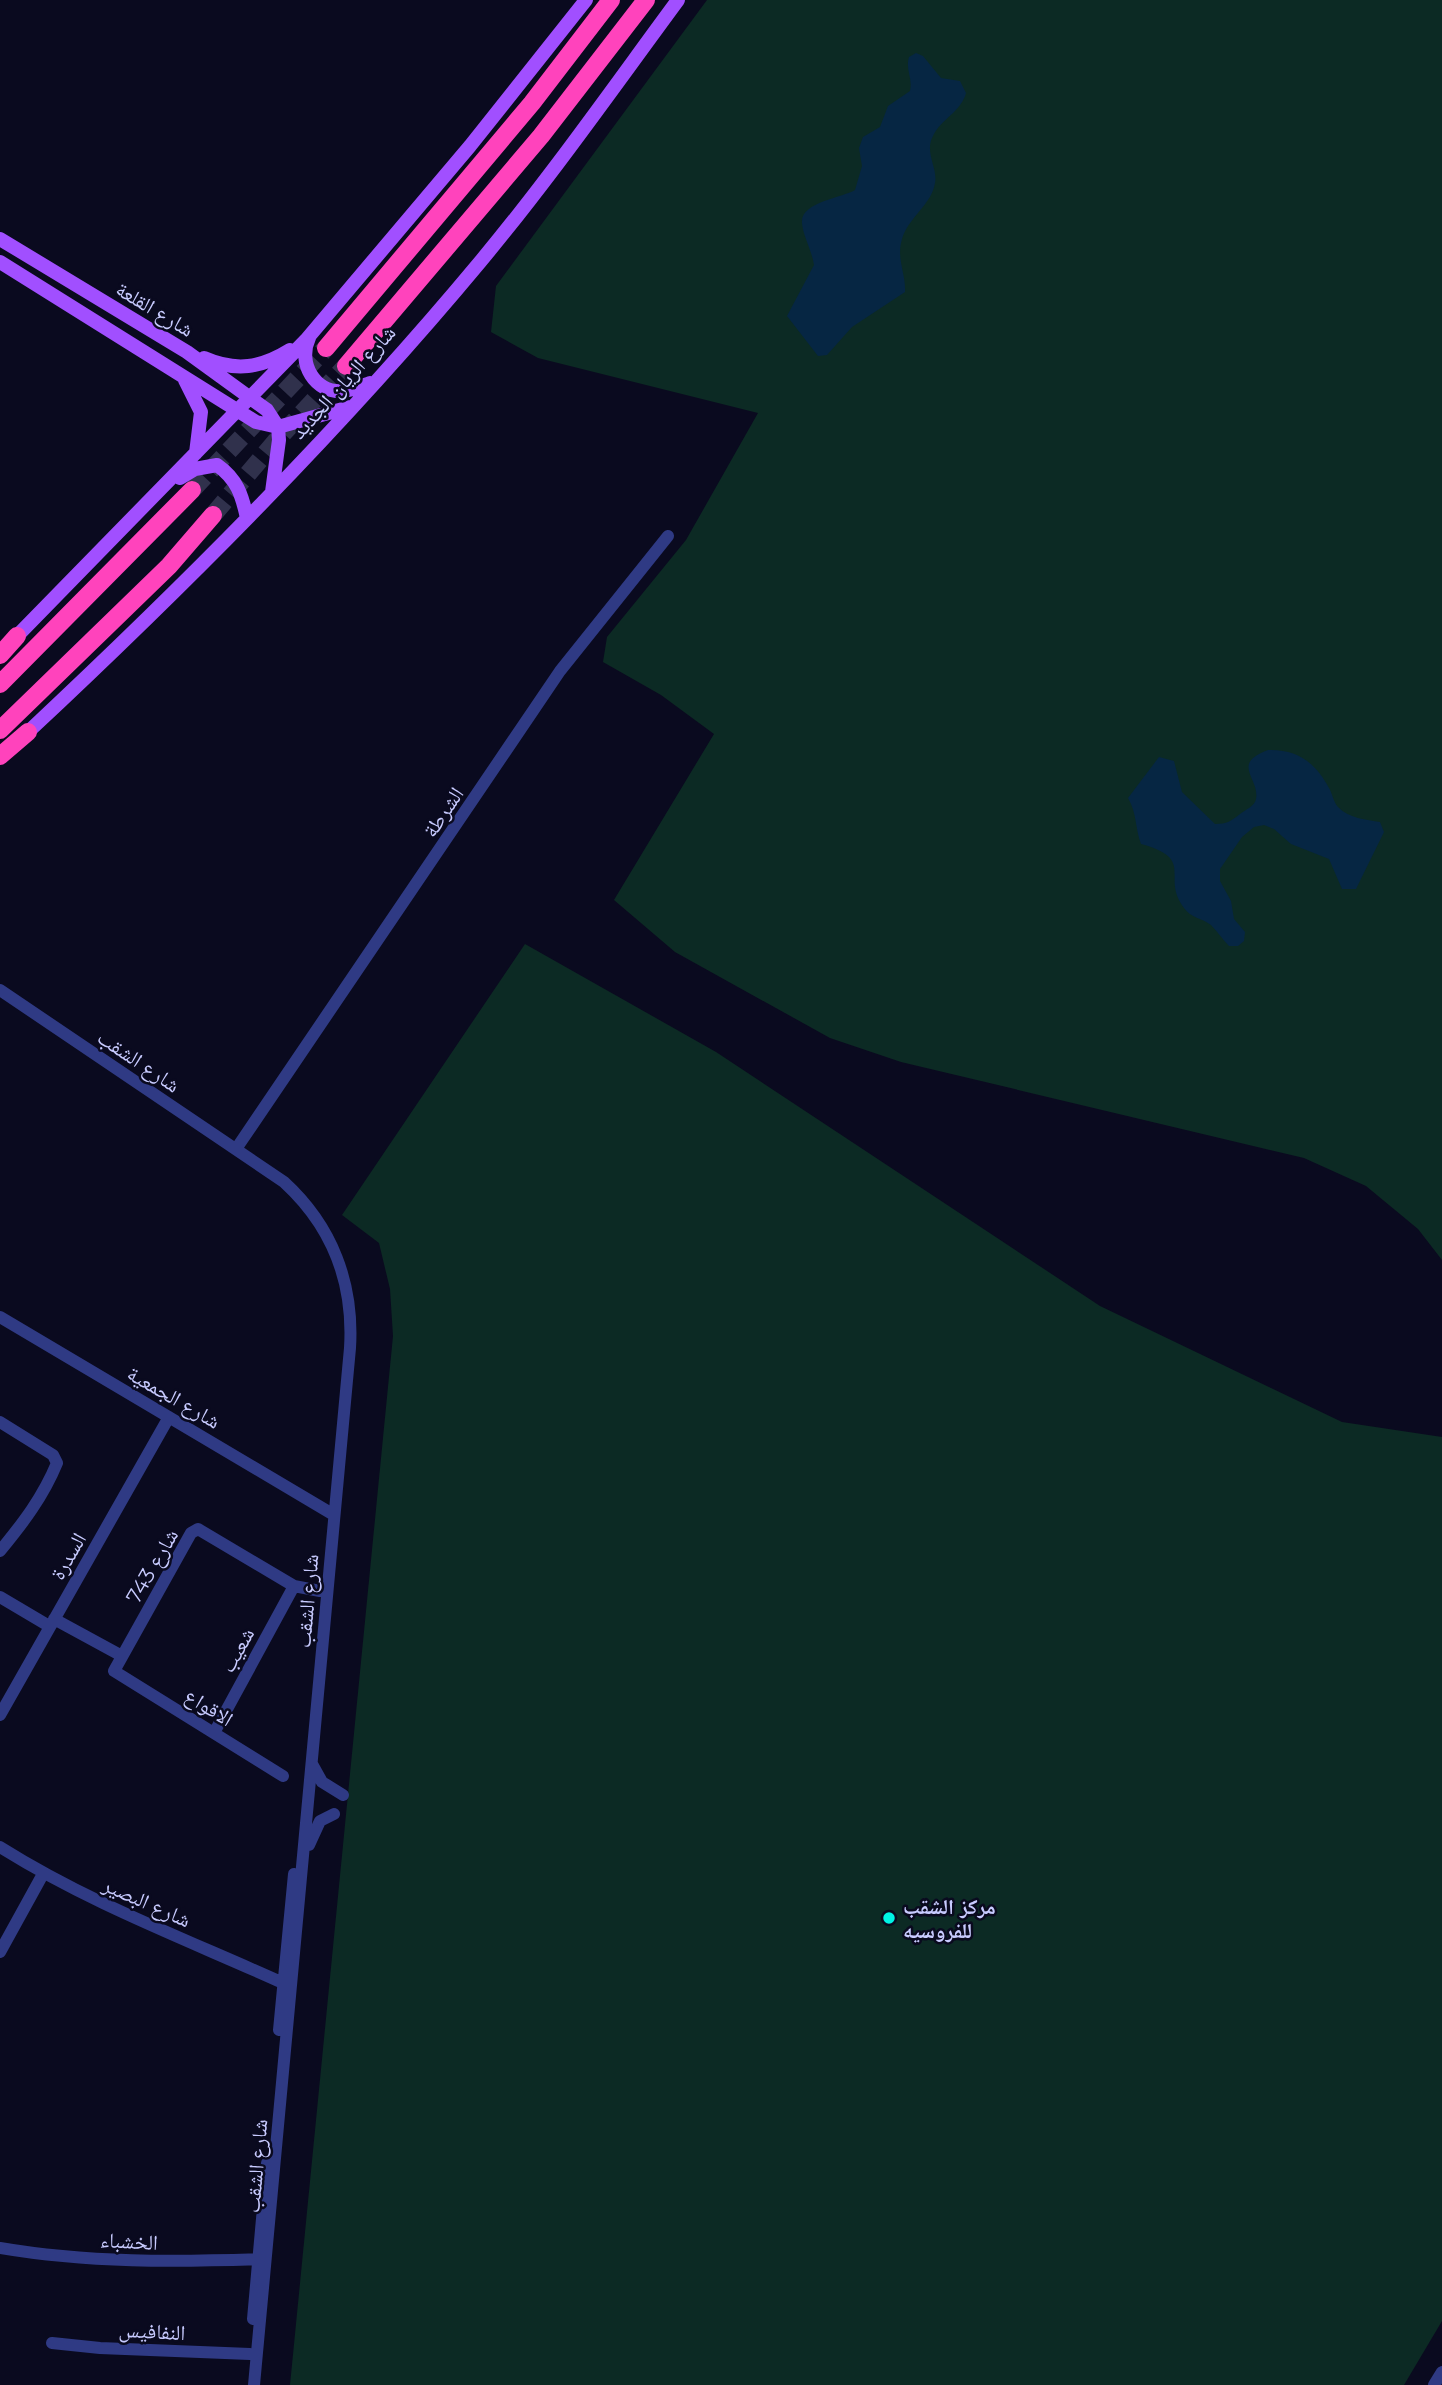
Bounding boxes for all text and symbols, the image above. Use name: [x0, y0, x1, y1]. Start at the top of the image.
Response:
street label: شارع القلعة: [111, 276, 198, 343]
street label: شارع الريان الجديد: [285, 320, 401, 445]
street label: الشرطة: [417, 782, 469, 842]
street label: شارع الشقب: [92, 1024, 185, 1099]
street label: شارع الجمعية: [123, 1360, 225, 1435]
street label: شارع 743: [121, 1524, 184, 1608]
street label: السدرة: [45, 1528, 91, 1584]
street label: شارع الشقب: [290, 1553, 325, 1649]
street label: شعيب: [215, 1623, 259, 1677]
street label: الاقواع: [180, 1683, 238, 1732]
street label: شارع البصير: [98, 1871, 195, 1933]
place label: مركز الشقب للفروسيه: [903, 1894, 996, 1943]
marker: مركز الشقب للفروسيه: [881, 1910, 897, 1926]
street label: شارع الشقب: [239, 2118, 274, 2214]
street label: الخشباء: [99, 2227, 159, 2255]
street label: النفافيس: [118, 2317, 186, 2346]

